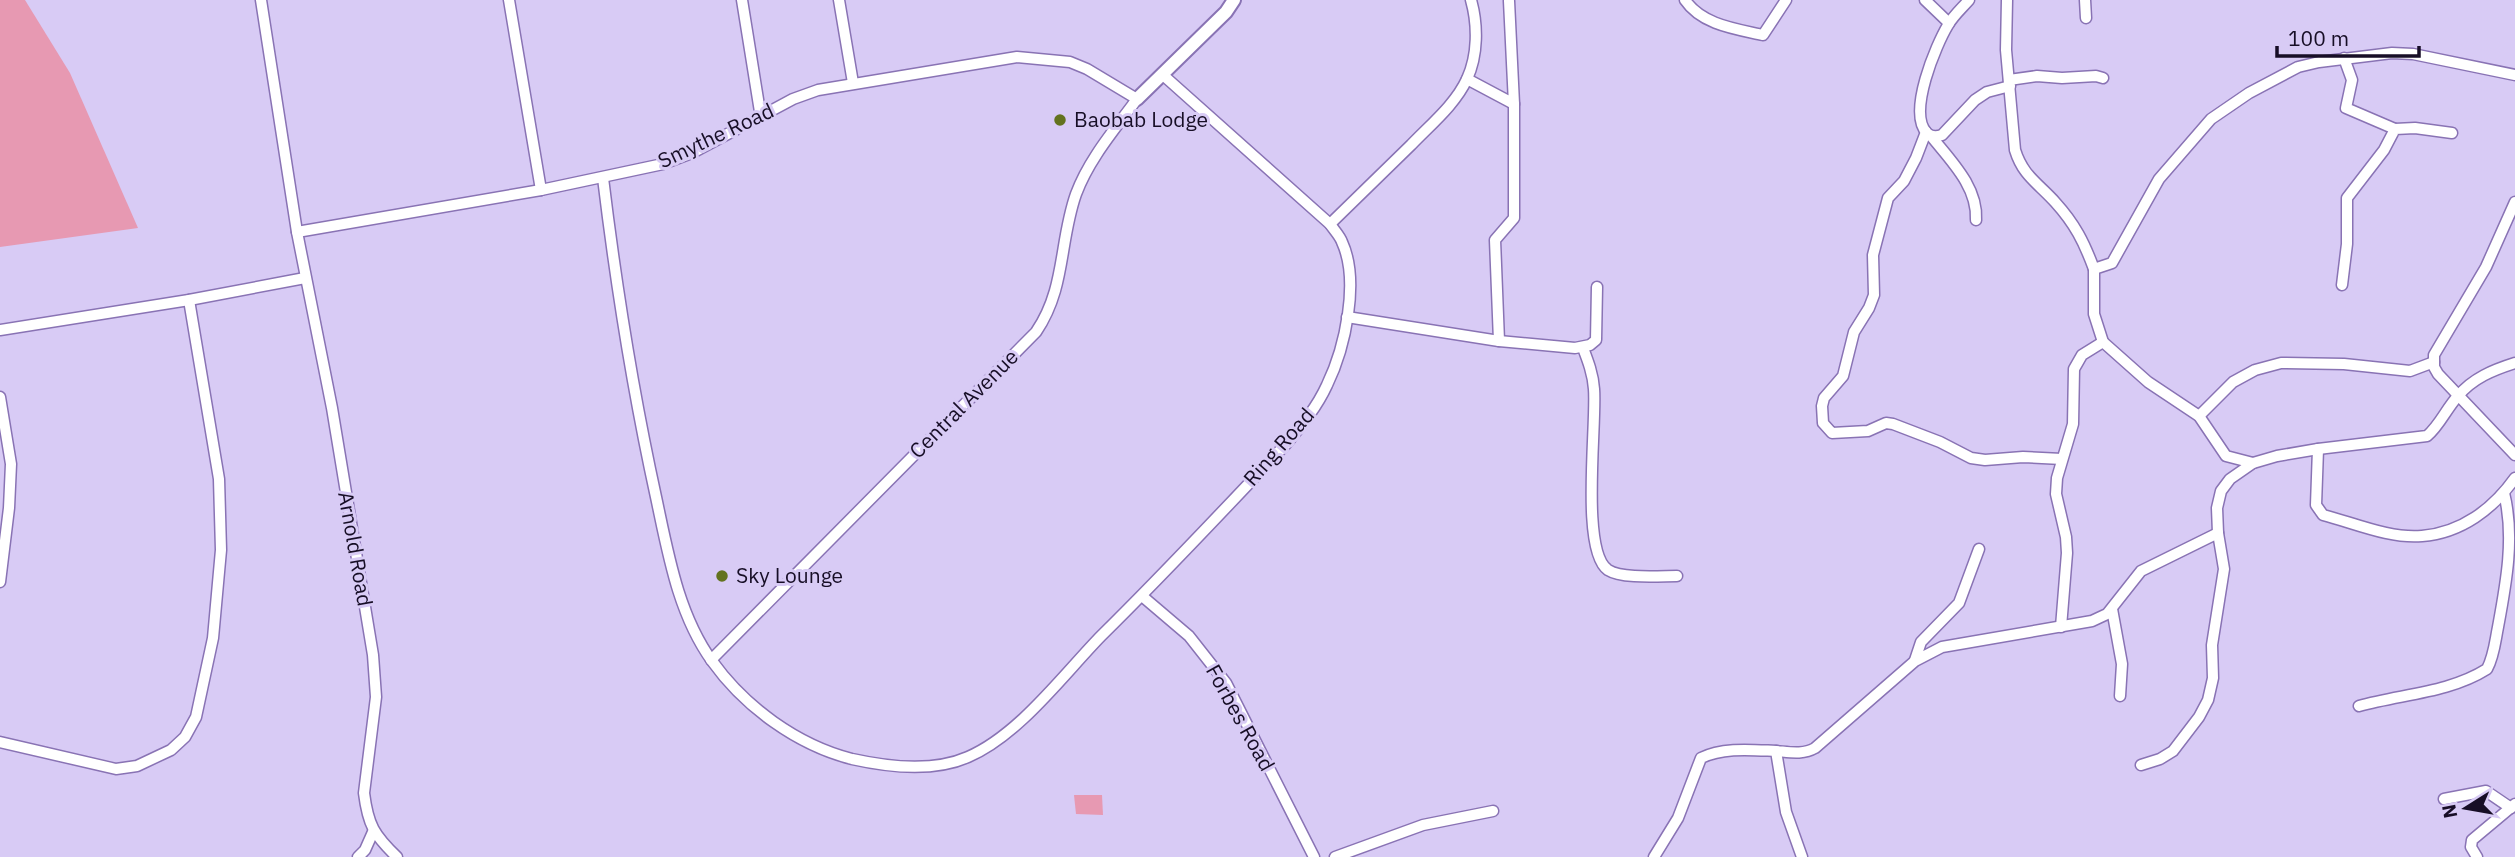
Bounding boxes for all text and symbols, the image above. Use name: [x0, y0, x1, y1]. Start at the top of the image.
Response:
scale bar: [2277, 14, 2419, 58]
text: 100 m: [2288, 24, 2349, 52]
street label: Smythe Road: [653, 96, 778, 174]
place label: Baobab Lodge: [1074, 105, 1208, 133]
marker: Baobab Lodge: [1052, 112, 1068, 128]
street label: Central Avenue: [903, 343, 1024, 464]
street label: Ring Road: [1237, 401, 1320, 491]
street label: Arnold Road: [332, 489, 380, 608]
place label: Sky Lounge: [736, 561, 843, 589]
marker: Sky Lounge: [714, 568, 730, 584]
street label: Forbes Road: [1200, 659, 1282, 776]
north arrow: [2431, 773, 2501, 843]
text: N: [2436, 802, 2462, 820]

